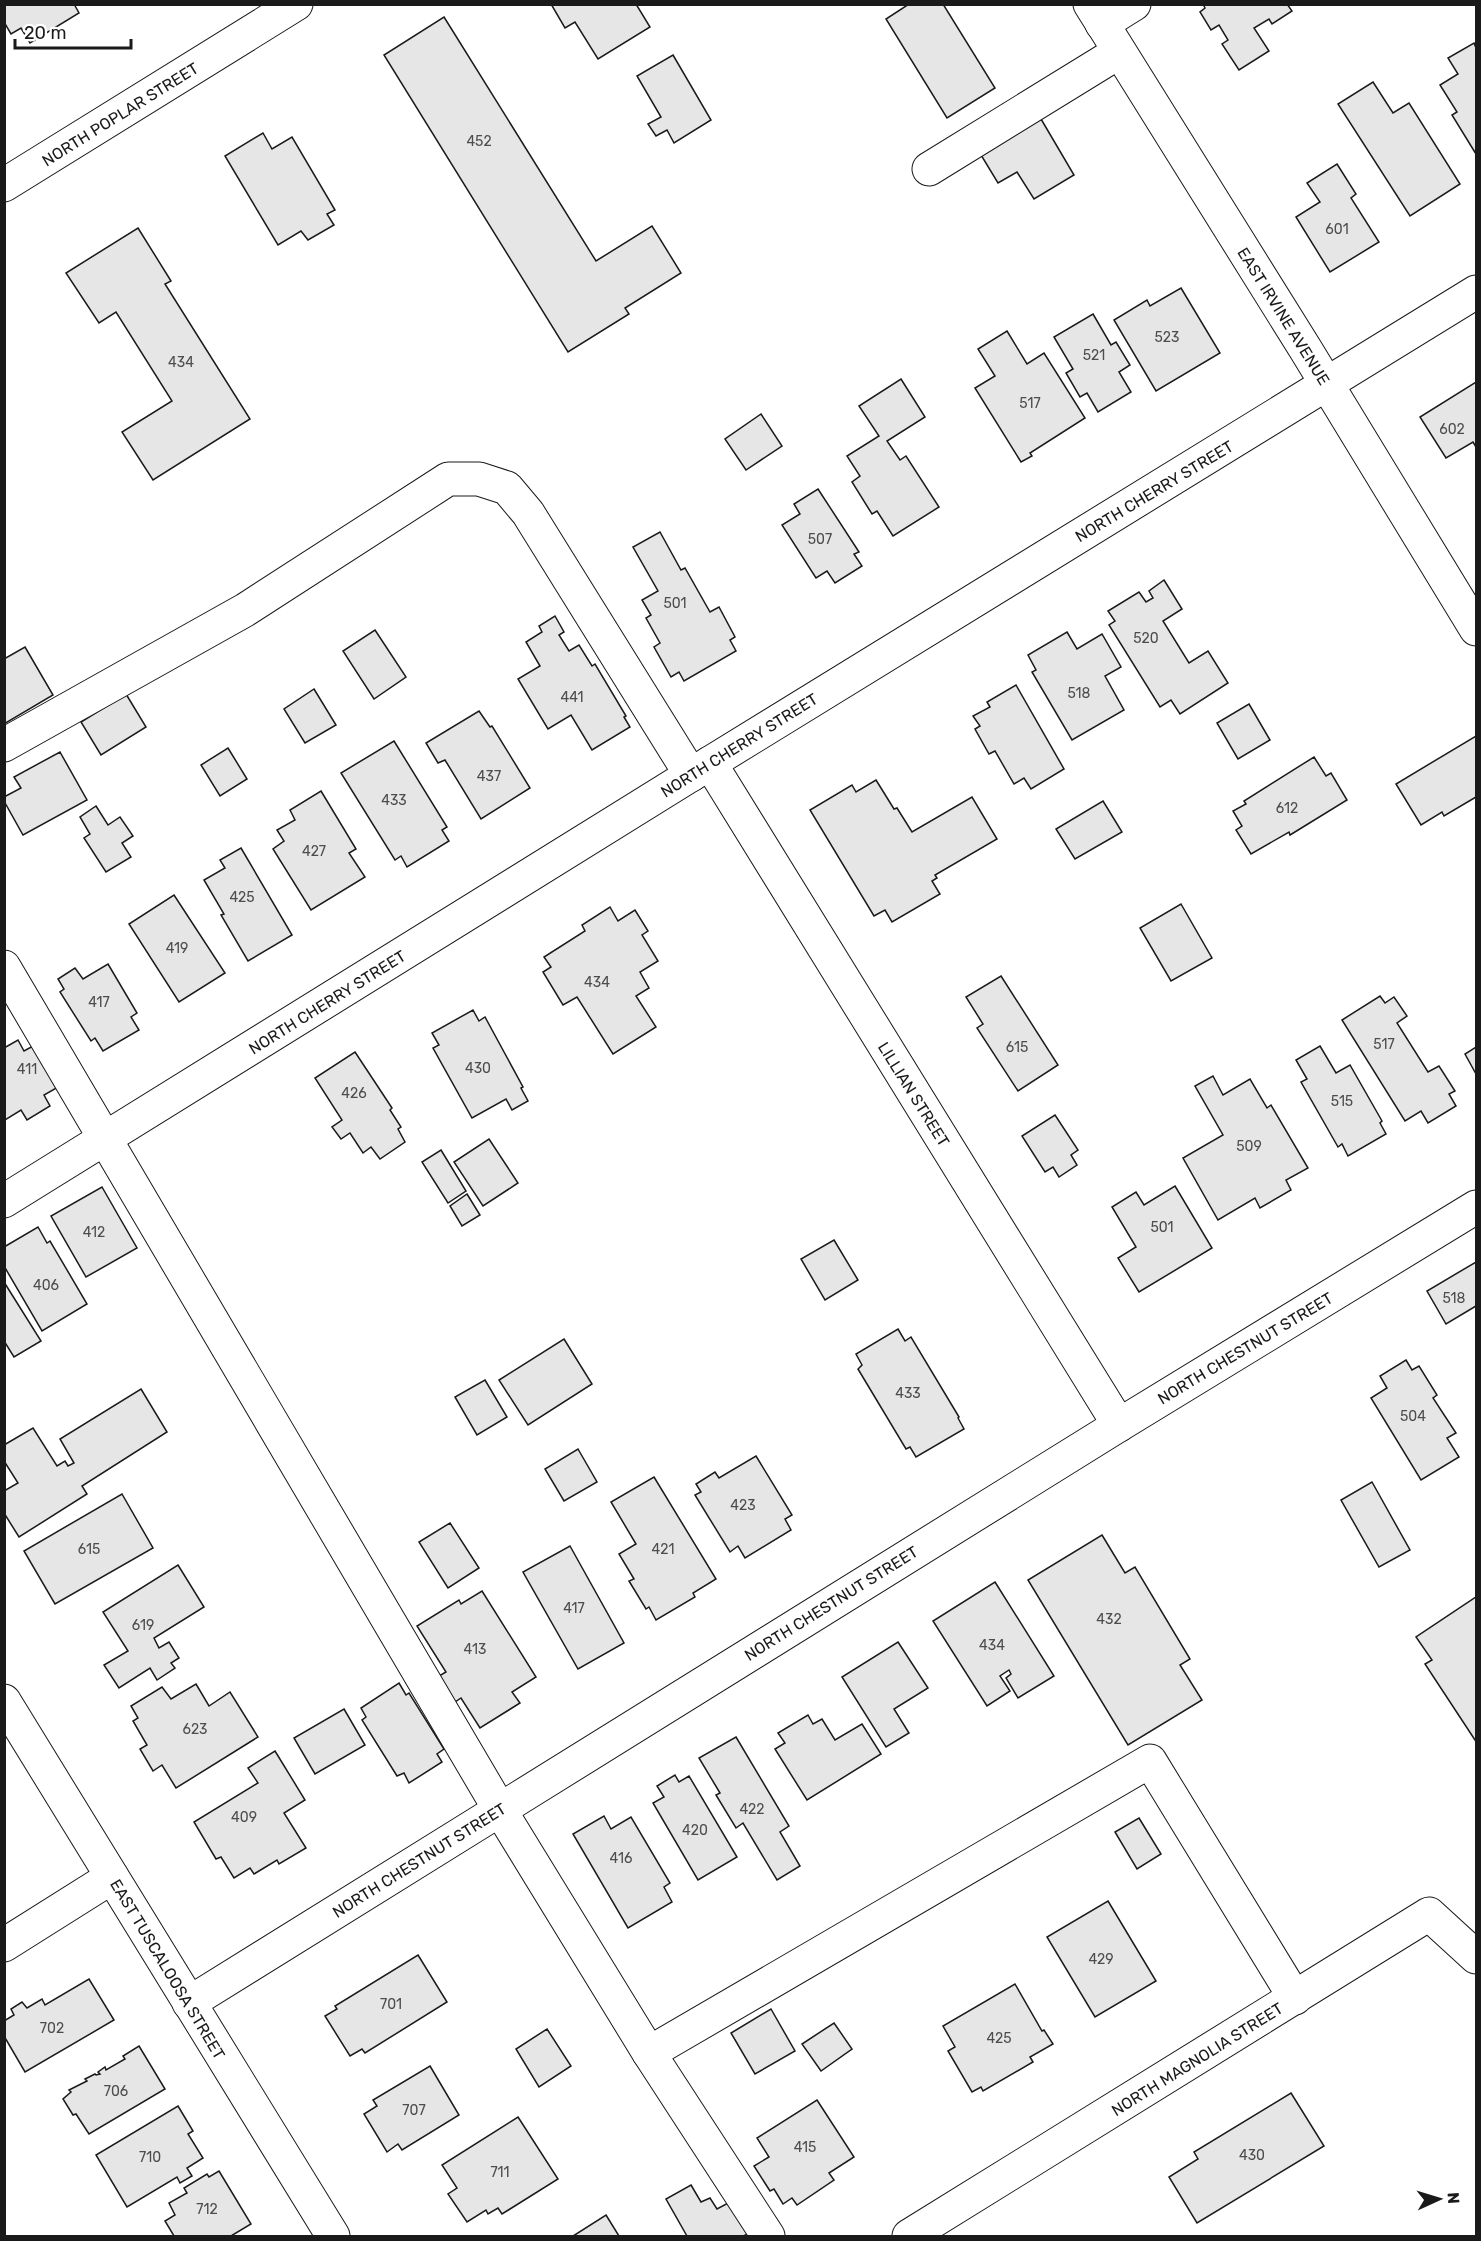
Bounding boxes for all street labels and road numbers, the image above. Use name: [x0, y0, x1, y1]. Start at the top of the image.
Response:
street label: NORTH POPLAR STREET: [39, 59, 202, 170]
street label: EAST IRVINE AVENUE: [1233, 244, 1334, 389]
street label: NORTH CHERRY STREET: [1072, 437, 1237, 546]
street label: NORTH CHERRY STREET: [657, 689, 821, 802]
street label: NORTH CHERRY STREET: [245, 946, 409, 1059]
street label: LILLIAN STREET: [874, 1038, 953, 1150]
street label: NORTH CHESTNUT STREET: [1154, 1288, 1336, 1408]
street label: NORTH CHESTNUT STREET: [741, 1542, 922, 1665]
street label: NORTH CHESTNUT STREET: [329, 1799, 510, 1922]
street label: EAST TUSCALOOSA STREET: [106, 1876, 229, 2063]
street label: NORTH MAGNOLIA STREET: [1108, 1999, 1287, 2120]

